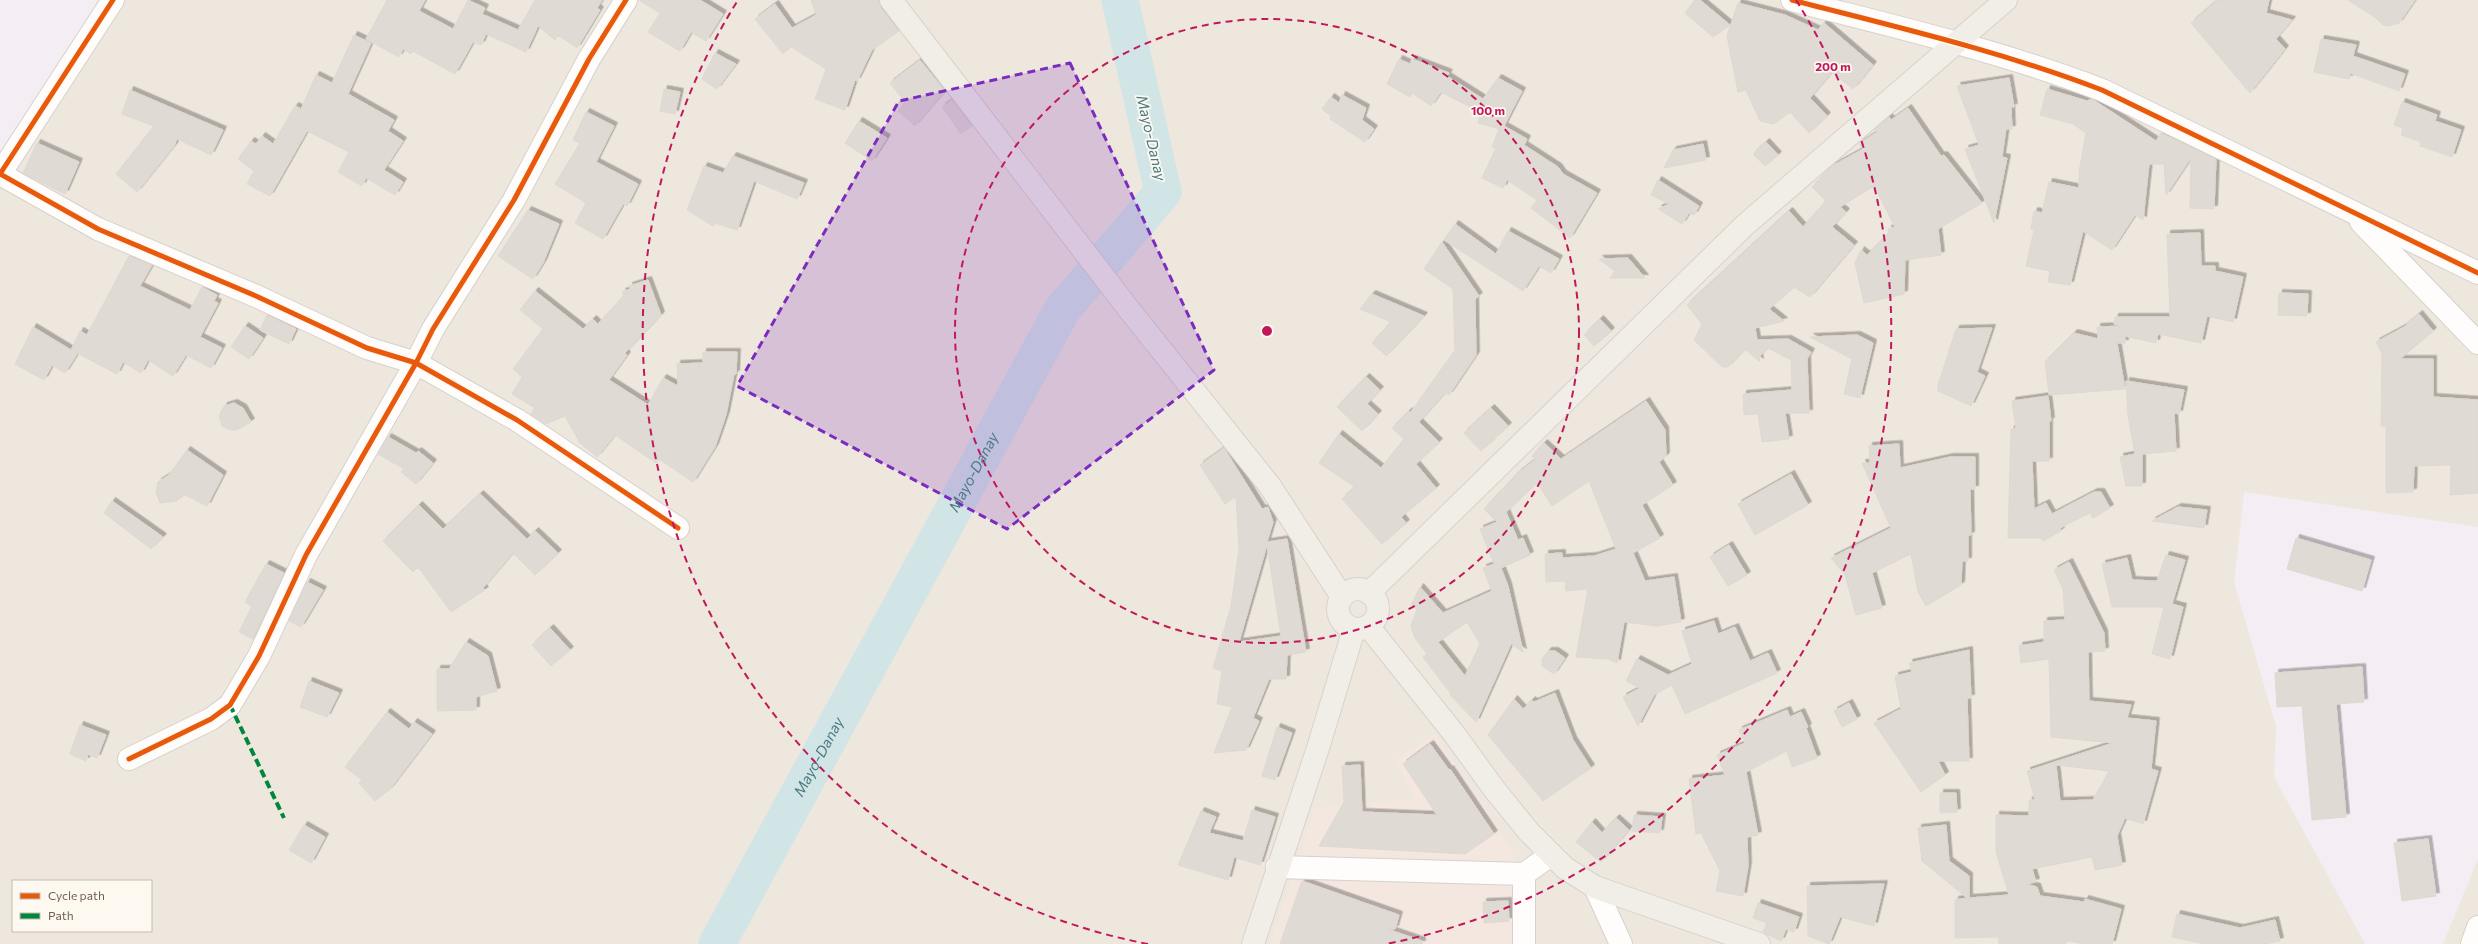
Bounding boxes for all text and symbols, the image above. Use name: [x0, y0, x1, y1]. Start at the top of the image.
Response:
text: 200 m: [1815, 59, 1851, 73]
water label: Mayo-Danay: [1133, 93, 1171, 184]
text: 100 m: [1471, 103, 1505, 117]
centre of rings: [1260, 324, 1274, 338]
water label: Mayo-Danay: [944, 428, 1002, 515]
water label: Mayo-Danay: [789, 713, 847, 799]
legend: [12, 880, 152, 932]
text: Cycle path: [48, 888, 105, 902]
text: Path: [48, 908, 74, 922]

